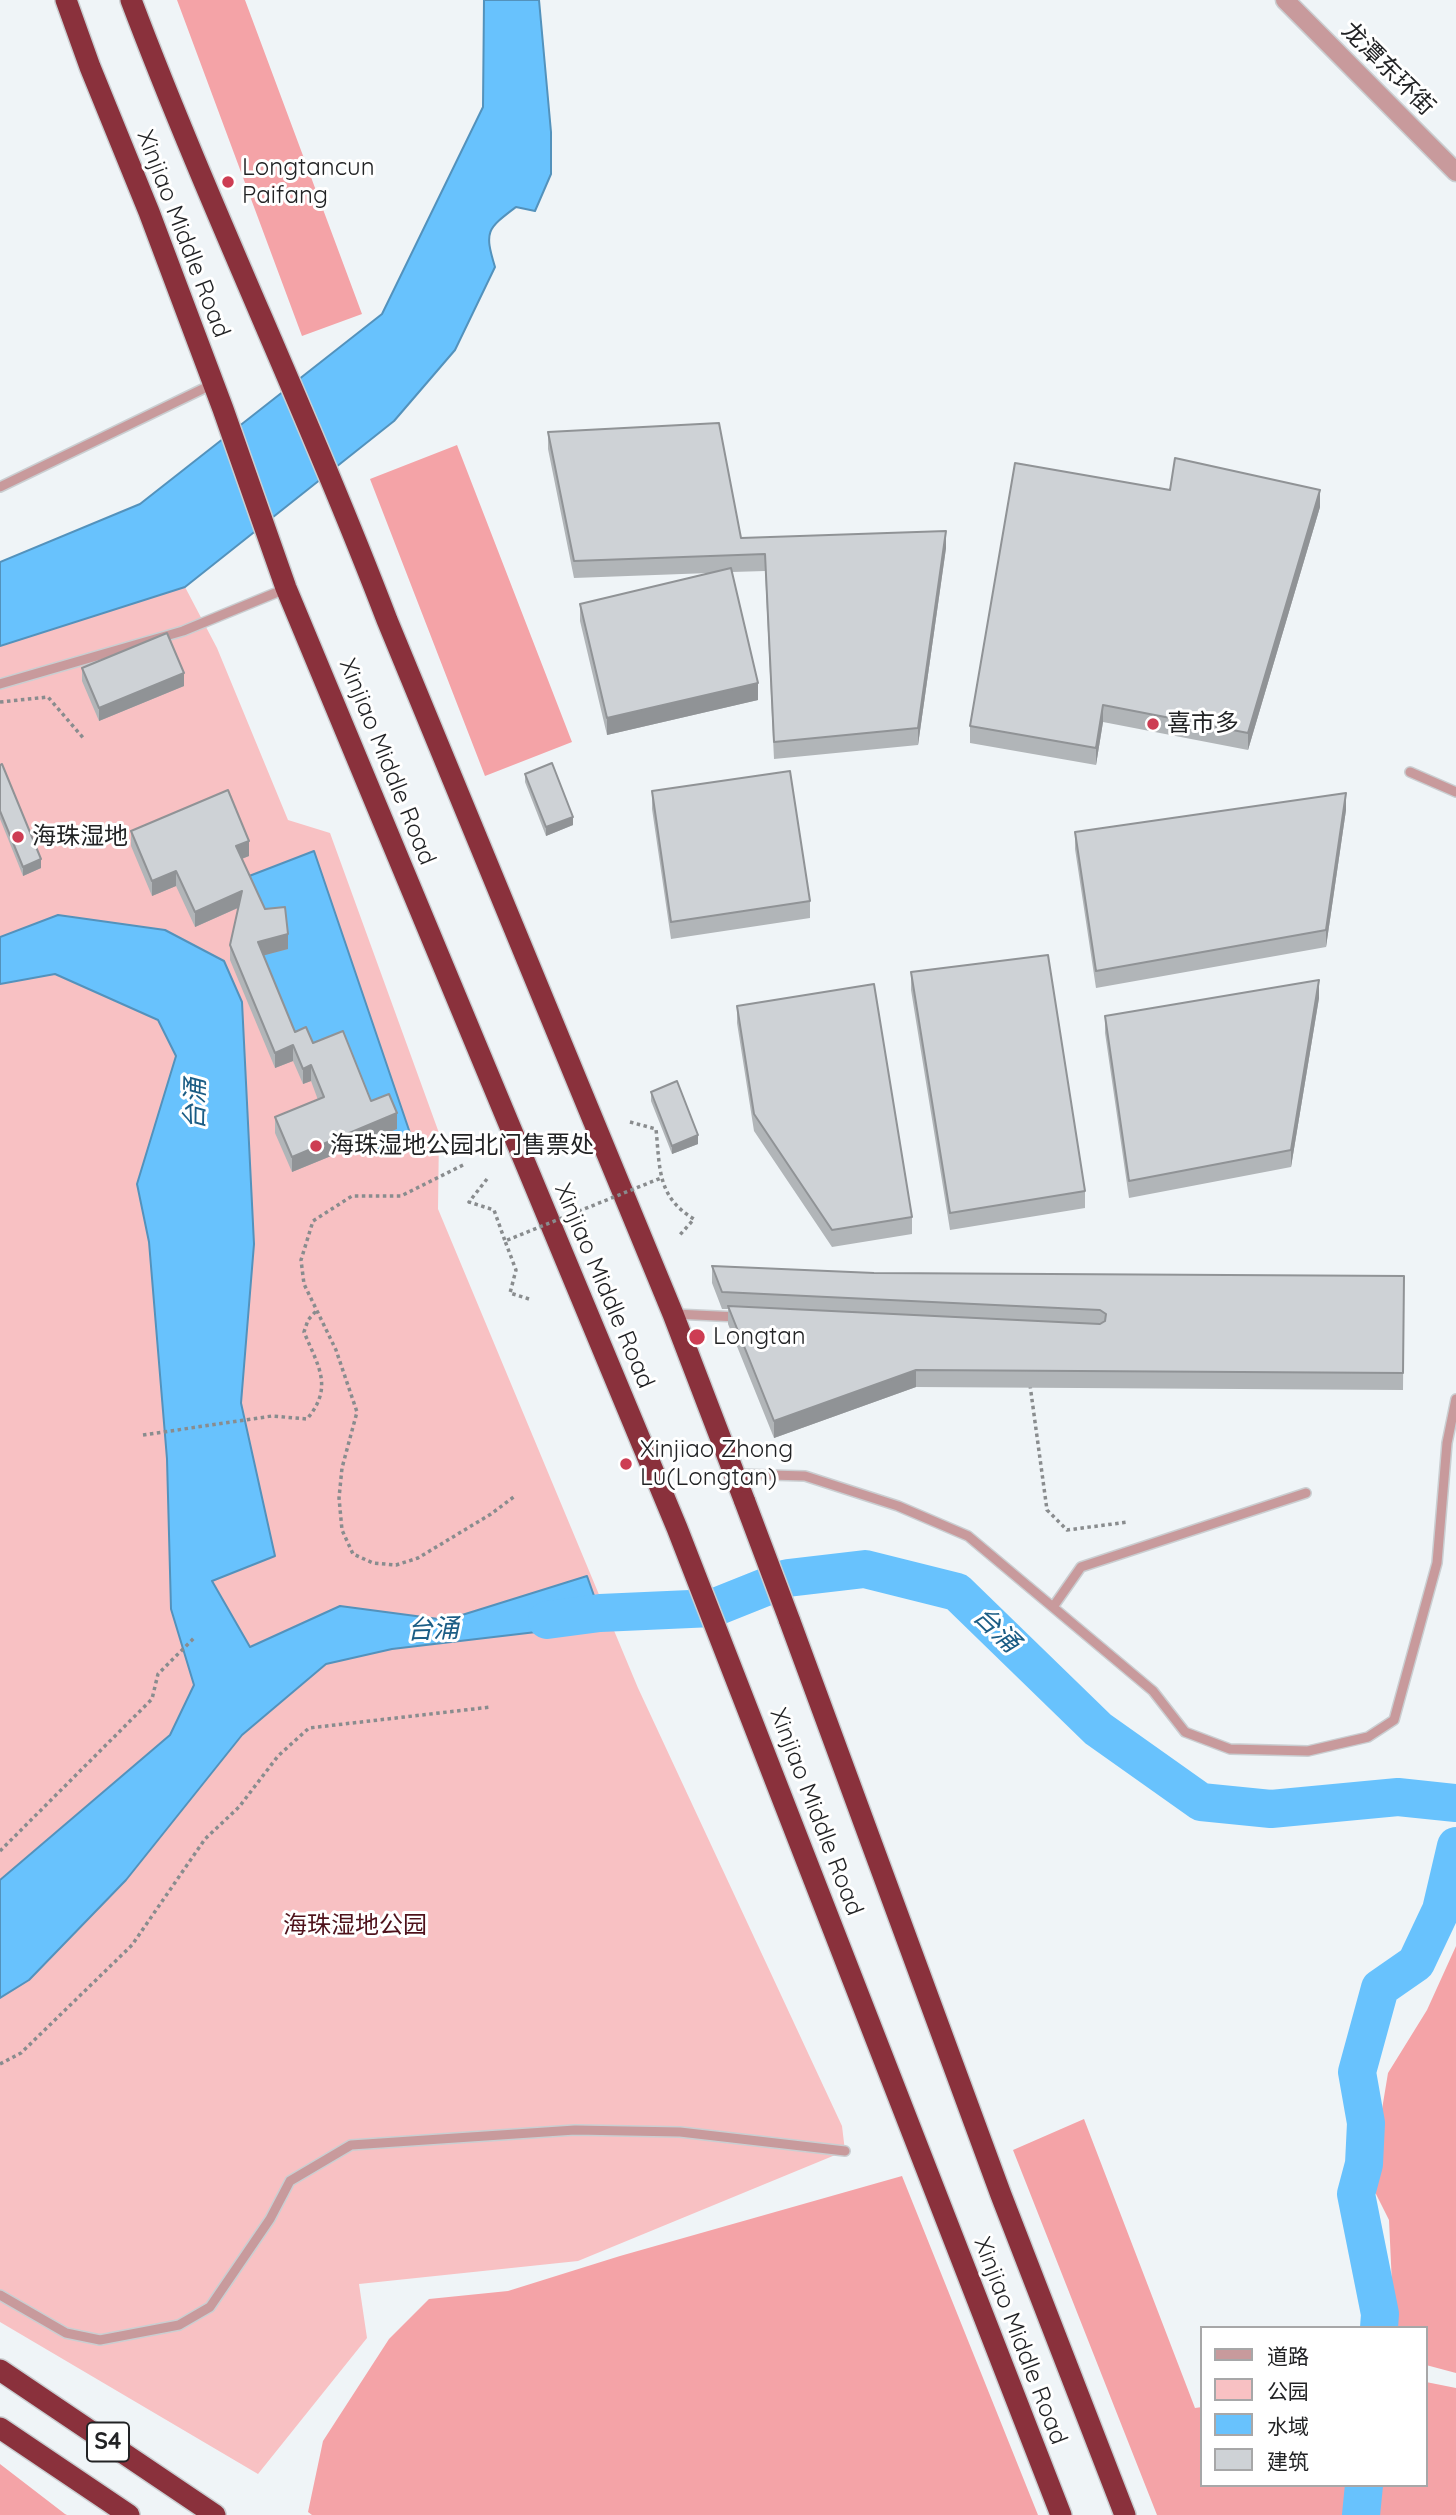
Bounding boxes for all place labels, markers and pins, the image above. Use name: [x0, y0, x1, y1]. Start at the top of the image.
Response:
place label: Longtancun Paifang: [242, 154, 375, 210]
marker: Longtancun Paifang: [220, 174, 236, 190]
place label: 喜市多: [1167, 710, 1239, 738]
marker: 喜市多: [1145, 716, 1161, 732]
place label: 海珠湿地: [32, 823, 128, 851]
marker: 海珠湿地: [10, 829, 26, 845]
place label: 海珠湿地公园北门售票处: [330, 1132, 594, 1160]
marker: 海珠湿地公园北门售票处: [308, 1138, 324, 1154]
place label: Longtan: [713, 1323, 806, 1351]
marker: Longtan: [687, 1327, 707, 1347]
place label: Xinjiao Zhong Lu(Longtan): [640, 1436, 793, 1492]
marker: Xinjiao Zhong Lu(Longtan): [618, 1456, 634, 1472]

